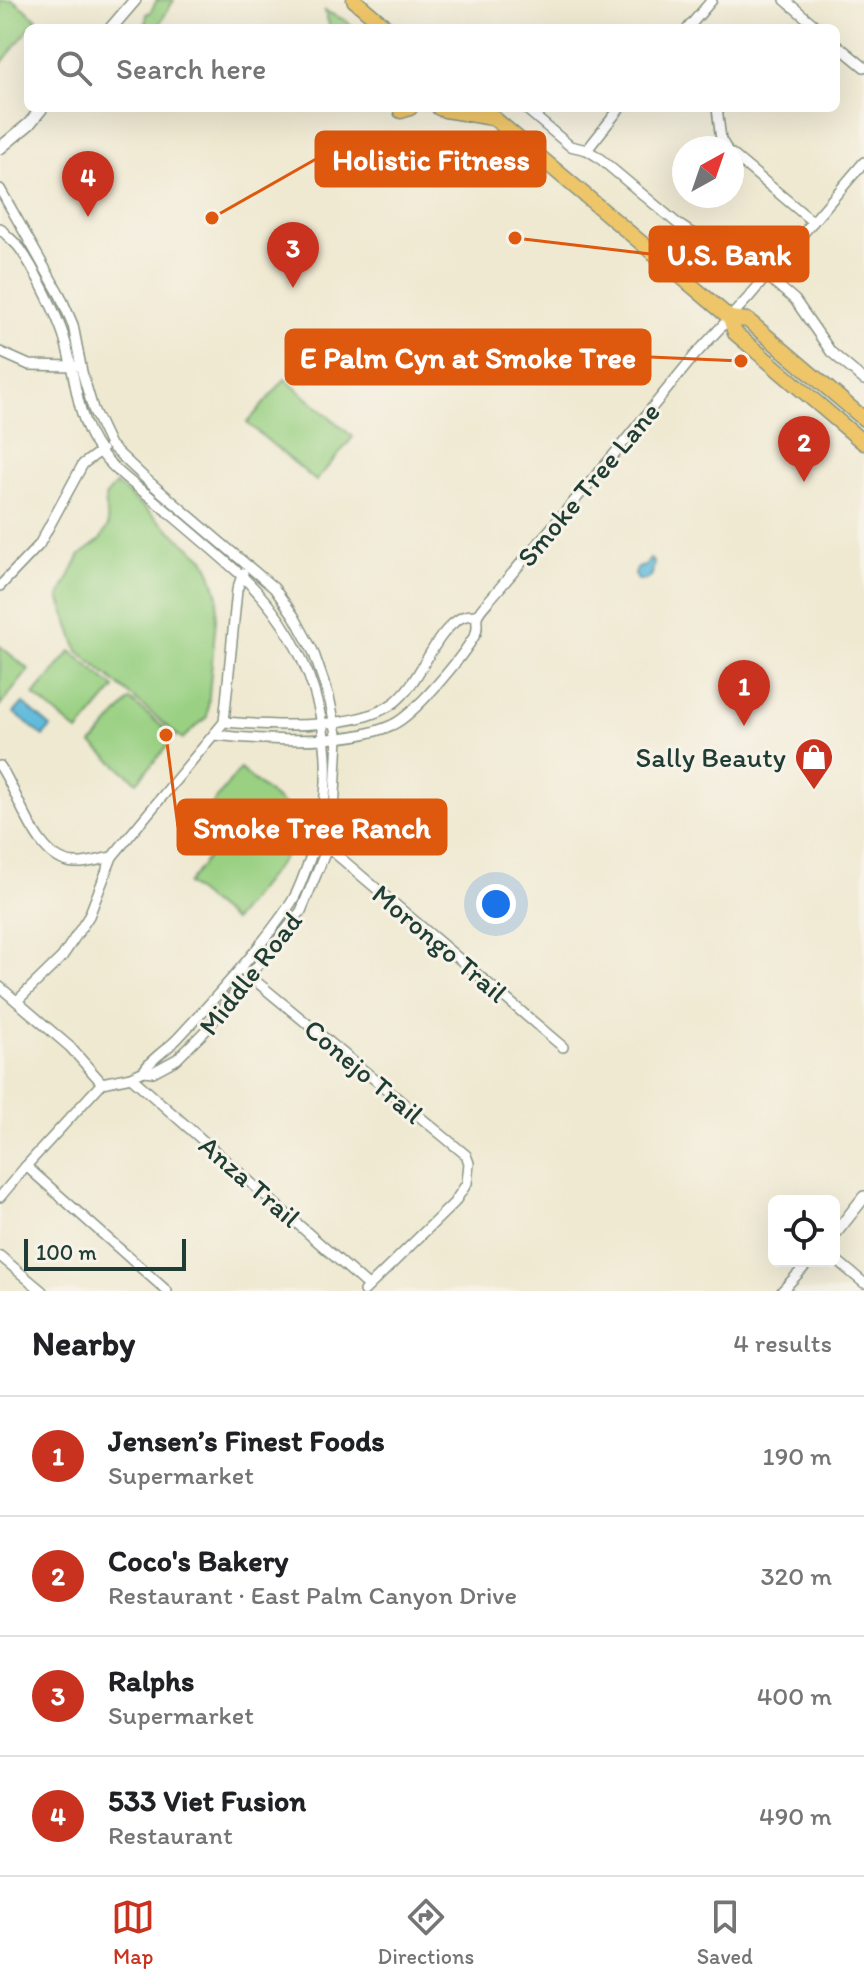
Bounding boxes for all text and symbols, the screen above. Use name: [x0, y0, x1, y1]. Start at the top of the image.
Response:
search box: [24, 24, 840, 112]
icon: search: [52, 46, 96, 90]
text: Search here: [116, 50, 266, 87]
callout: Holistic Fitness: [316, 132, 545, 186]
north arrow: [672, 136, 744, 208]
text: Holistic Fitness: [332, 141, 530, 178]
pin: 4: [62, 151, 114, 217]
pin: 3: [267, 222, 319, 288]
callout: U.S. Bank: [650, 227, 808, 281]
text: U.S. Bank: [666, 236, 792, 273]
callout: E Palm Cyn at Smoke Tree: [286, 330, 650, 384]
text: E Palm Cyn at Smoke Tree: [300, 339, 636, 376]
street label: Smoke Tree Lane: [509, 395, 667, 573]
pin: 2: [778, 416, 830, 482]
pin: 1: [718, 660, 770, 726]
shop icon: Sally Beauty: [793, 736, 835, 791]
place label: Sally Beauty: [636, 740, 786, 774]
callout: Smoke Tree Ranch: [178, 800, 446, 854]
text: Smoke Tree Ranch: [193, 809, 432, 846]
street label: Morongo Trail: [365, 877, 515, 1009]
your location: [476, 884, 516, 924]
street label: Middle Road: [191, 904, 309, 1042]
street label: Conejo Trail: [297, 1011, 431, 1131]
street label: Anza Trail: [192, 1128, 308, 1234]
map controls: [768, 1195, 840, 1267]
button: locate: [768, 1195, 840, 1267]
scale bar: [24, 1235, 186, 1271]
text: 100 m: [36, 1239, 97, 1266]
text: Nearby: [32, 1323, 135, 1364]
text: 4 results: [733, 1327, 832, 1359]
text: Jensen’s Finest Foods: [108, 1422, 385, 1459]
text: 1: [52, 1440, 64, 1472]
text: 190 m: [763, 1440, 832, 1472]
text: Supermarket: [108, 1459, 254, 1491]
text: Coco's Bakery: [108, 1542, 288, 1579]
text: 2: [51, 1560, 65, 1592]
text: 320 m: [760, 1560, 832, 1592]
text: Restaurant · East Palm Canyon Drive: [108, 1579, 517, 1611]
text: Ralphs: [108, 1662, 194, 1699]
text: 3: [51, 1680, 65, 1712]
text: 400 m: [757, 1680, 832, 1712]
text: Supermarket: [108, 1699, 254, 1731]
text: 533 Viet Fusion: [108, 1782, 306, 1819]
text: 4: [50, 1800, 66, 1832]
text: 490 m: [759, 1800, 832, 1832]
text: Restaurant: [108, 1819, 233, 1851]
tab: Map: [111, 1895, 155, 1970]
tab: Directions: [378, 1895, 474, 1970]
tab: Saved: [697, 1895, 753, 1970]

